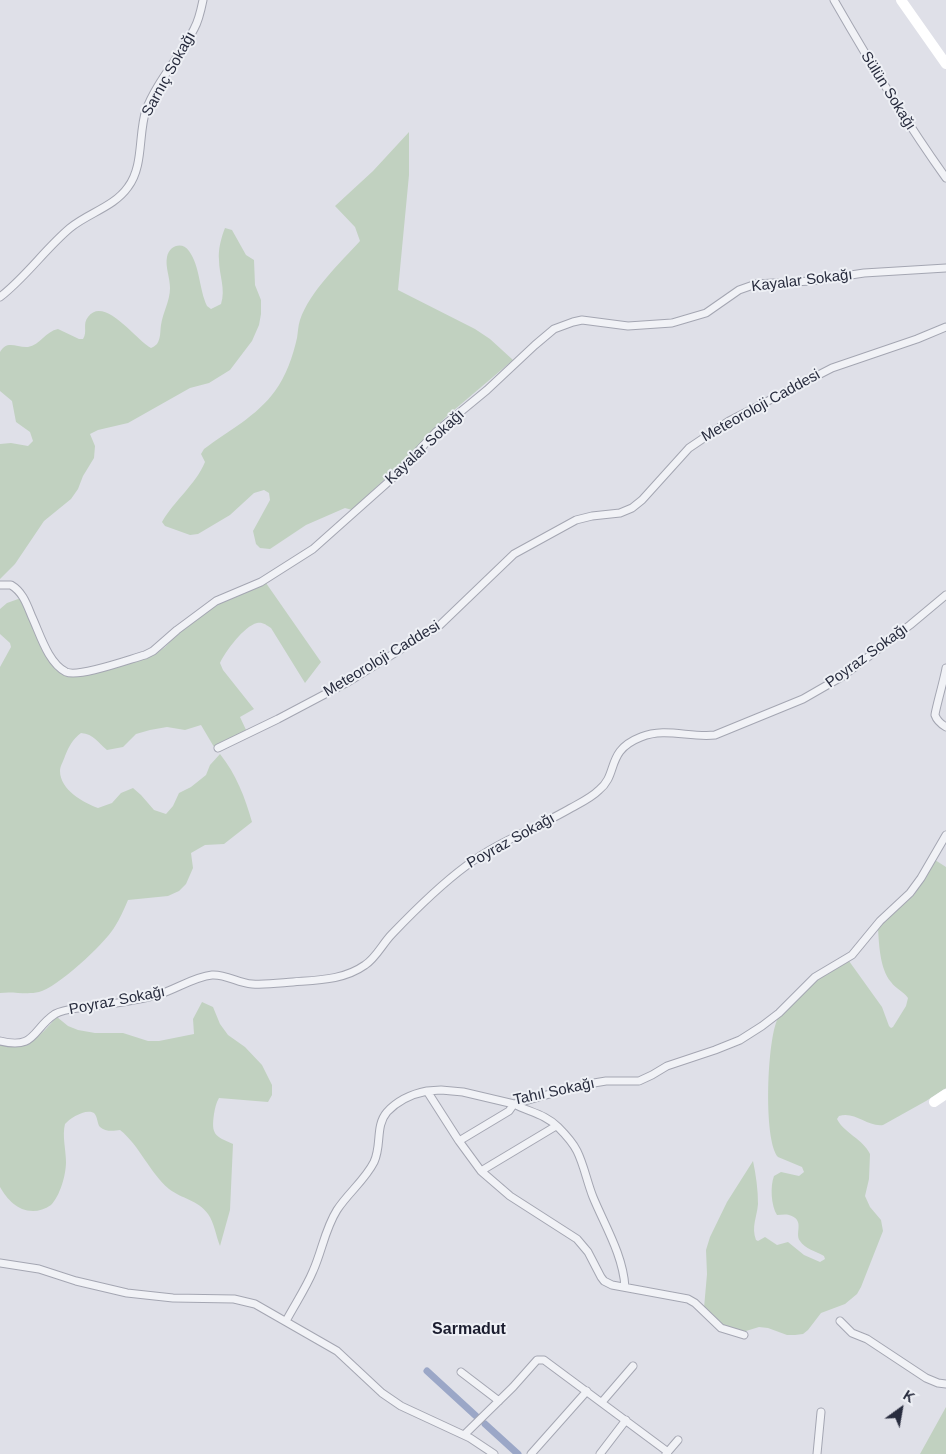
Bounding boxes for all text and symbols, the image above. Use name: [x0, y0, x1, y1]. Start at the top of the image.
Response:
street label: Sarnıç Sokağı: [138, 28, 200, 120]
street label: Sülün Sokağı: [857, 48, 919, 134]
street label: Kayalar Sokağı: [750, 266, 854, 296]
street label: Meteoroloji Caddesi: [699, 366, 823, 446]
street label: Kayalar Sokağı: [382, 406, 468, 488]
street label: Meteoroloji Caddesi: [321, 617, 443, 701]
street label: Poyraz Sokağı: [822, 620, 912, 692]
street label: Poyraz Sokağı: [464, 809, 558, 873]
street label: Poyraz Sokağı: [67, 983, 167, 1019]
street label: Tahıl Sokağı: [512, 1075, 596, 1109]
district label: Sarmadut: [432, 1320, 506, 1340]
north arrow: [876, 1384, 926, 1434]
text: K: [900, 1387, 917, 1406]

